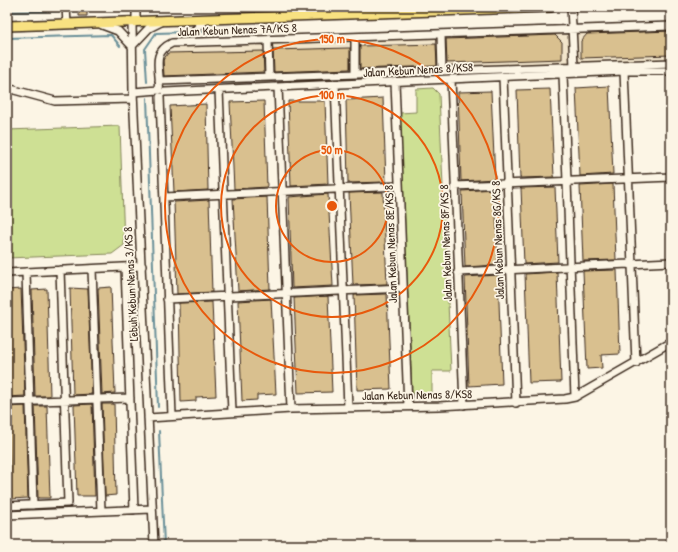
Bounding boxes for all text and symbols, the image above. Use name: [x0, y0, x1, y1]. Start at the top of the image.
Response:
street label: Jalan Kebun Nenas 7A/KS 8: [177, 19, 297, 40]
text: 150 m: [319, 30, 345, 47]
street label: Jalan Kebun Nenas 8/KS8: [363, 58, 473, 81]
text: 100 m: [319, 86, 345, 103]
text: 50 m: [321, 141, 343, 158]
street label: Jalan Kebun Nenas 8G/KS 8: [487, 180, 508, 300]
street label: Jalan Kebun Nenas 8F/KS 8: [435, 184, 456, 302]
street label: Jalan Kebun Nenas 8E/KS 8: [380, 185, 401, 303]
centre of rings: [325, 199, 339, 213]
street label: Lebuh Kebun Nenas 3/KS 8: [119, 226, 142, 342]
street label: Jalan Kebun Nenas 8/KS8: [362, 385, 472, 404]

